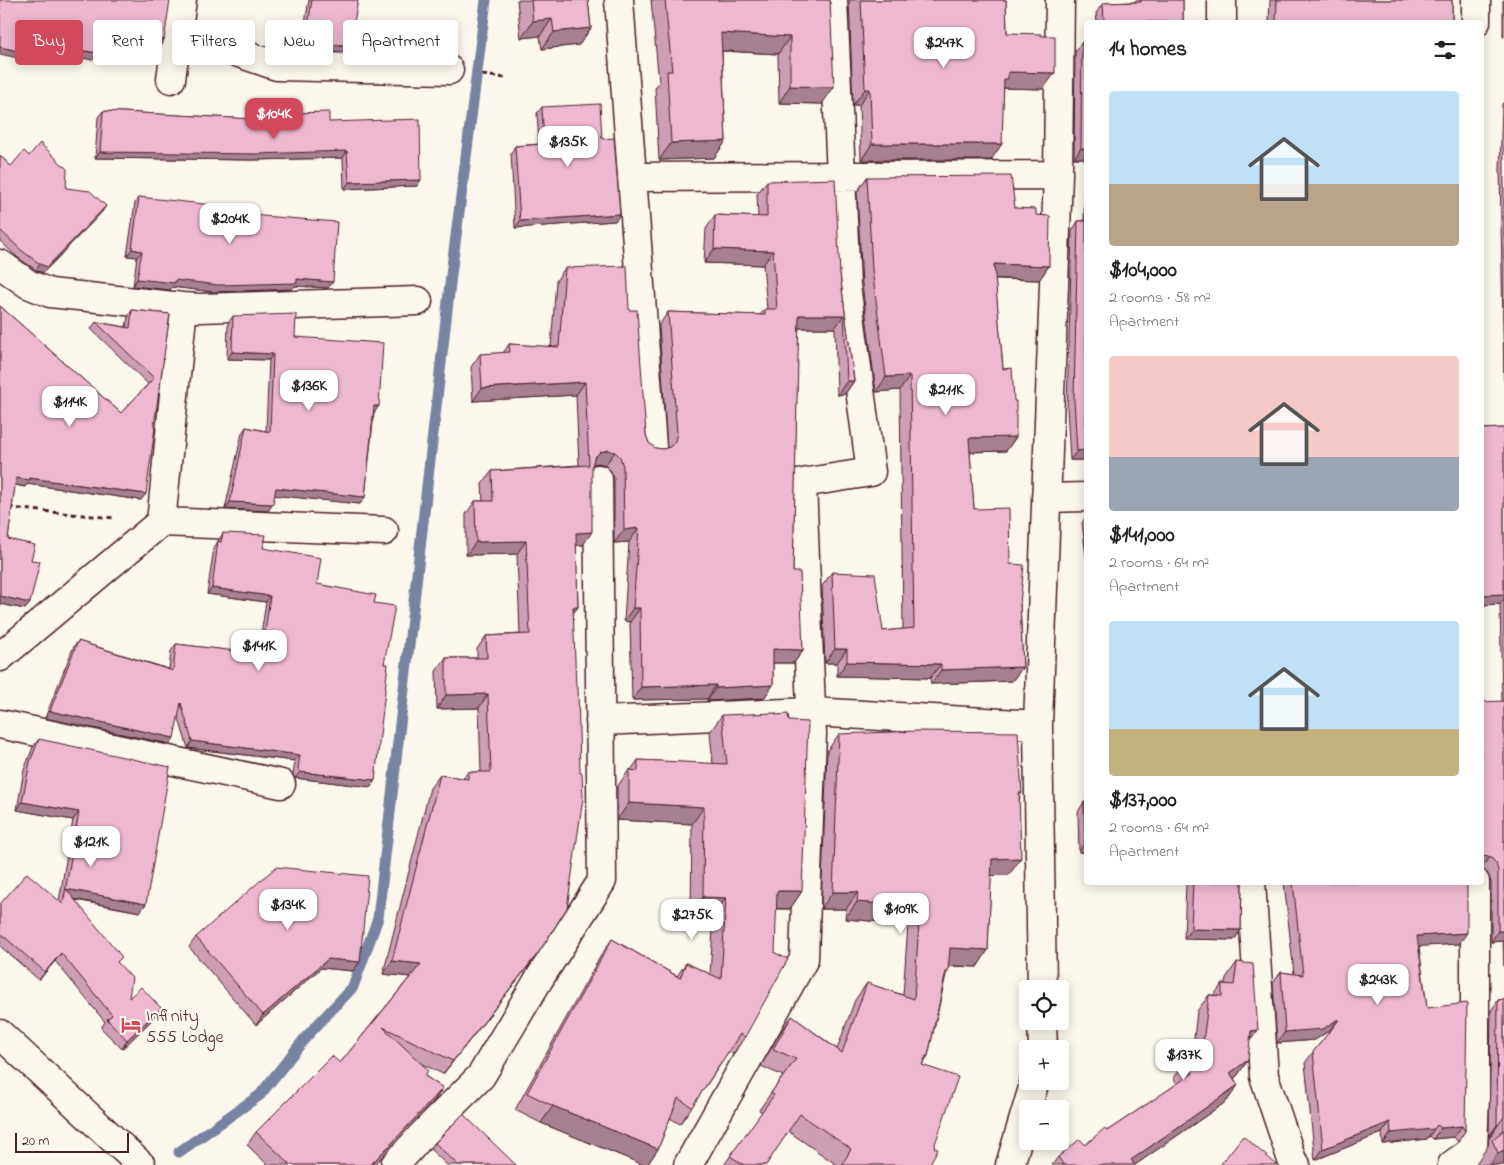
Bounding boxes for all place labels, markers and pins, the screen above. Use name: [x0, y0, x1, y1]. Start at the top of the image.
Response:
pin: $247K: [909, 27, 979, 69]
pin: $104K: [239, 98, 309, 140]
pin: $135K: [533, 126, 603, 168]
pin: $204K: [195, 202, 265, 245]
pin: $136K: [274, 370, 344, 412]
pin: $211K: [911, 374, 981, 416]
pin: $114K: [35, 386, 105, 428]
pin: $141K: [224, 630, 294, 672]
pin: $121K: [56, 826, 126, 868]
pin: $134K: [253, 888, 323, 931]
pin: $109K: [866, 892, 936, 935]
pin: $275K: [657, 898, 727, 941]
pin: $243K: [1343, 964, 1413, 1006]
place label: Infinity 555 Lodge: [146, 1004, 225, 1052]
hotel icon: Infinity 555 Lodge: [120, 1014, 142, 1036]
pin: $137K: [1149, 1038, 1219, 1081]

